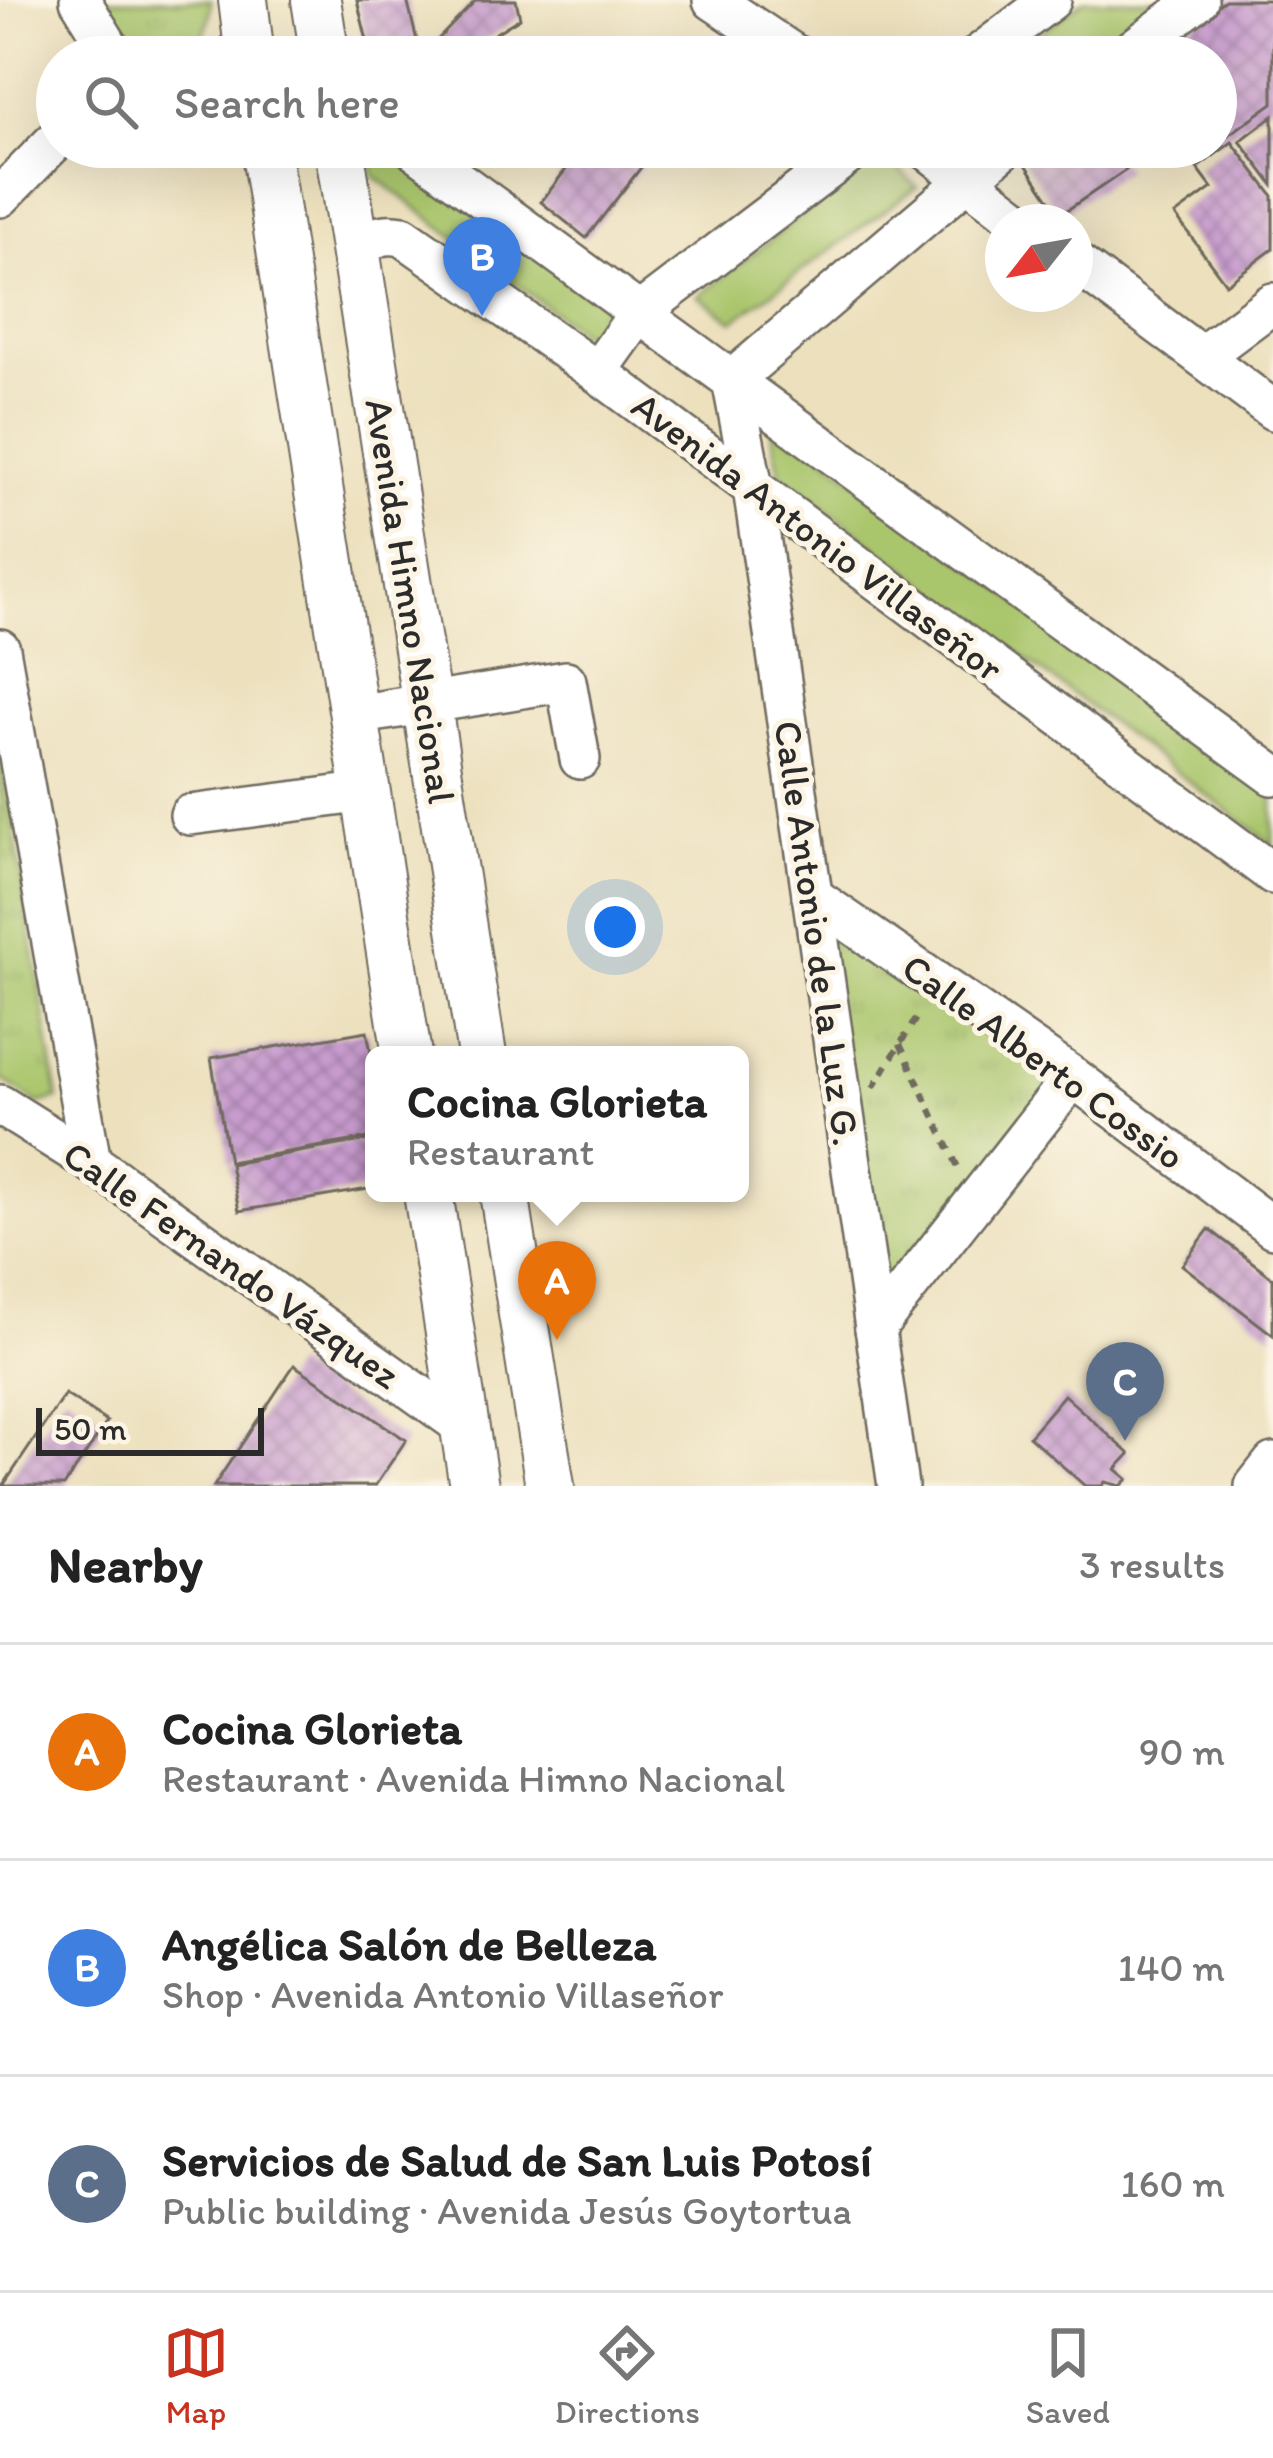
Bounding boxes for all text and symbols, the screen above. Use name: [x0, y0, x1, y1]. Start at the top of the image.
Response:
search box: [36, 36, 1237, 168]
icon: search: [78, 69, 144, 135]
text: Search here: [174, 75, 400, 129]
north arrow: [985, 204, 1093, 312]
pin: B: [443, 217, 521, 316]
street label: Avenida Antonio Villaseñor: [623, 382, 1013, 692]
street label: Avenida Himno Nacional: [355, 395, 466, 807]
street label: Calle Antonio de la Luz G.: [764, 718, 871, 1149]
your location: [585, 897, 645, 957]
street label: Calle Alberto Cossio: [893, 943, 1194, 1180]
popup: [365, 1046, 749, 1202]
text: Cocina Glorieta: [407, 1074, 707, 1128]
text: Restaurant: [407, 1128, 594, 1175]
street label: Calle Fernando Vázquez: [54, 1130, 409, 1398]
pin: A: [518, 1241, 596, 1340]
pin: C: [1086, 1342, 1164, 1441]
scale bar: [36, 1402, 264, 1455]
text: 50 m: [54, 1409, 127, 1448]
text: Nearby: [48, 1534, 203, 1595]
text: 3 results: [1079, 1541, 1225, 1588]
text: Cocina Glorieta: [162, 1701, 462, 1755]
text: A: [75, 1728, 99, 1775]
text: 90 m: [1139, 1728, 1225, 1775]
text: Restaurant · Avenida Himno Nacional: [162, 1755, 785, 1802]
text: Angélica Salón de Belleza: [162, 1917, 656, 1971]
text: B: [74, 1944, 100, 1991]
text: 140 m: [1118, 1944, 1225, 1991]
text: Shop · Avenida Antonio Villaseñor: [162, 1971, 723, 2018]
text: Servicios de Salud de San Luis Potosí: [162, 2133, 871, 2187]
text: C: [74, 2160, 100, 2207]
text: 160 m: [1121, 2160, 1225, 2207]
text: Public building · Avenida Jesús Goytortua: [162, 2187, 852, 2234]
tab: Map: [163, 2320, 229, 2431]
tab: Directions: [555, 2320, 700, 2431]
tab: Saved: [1026, 2320, 1110, 2431]

